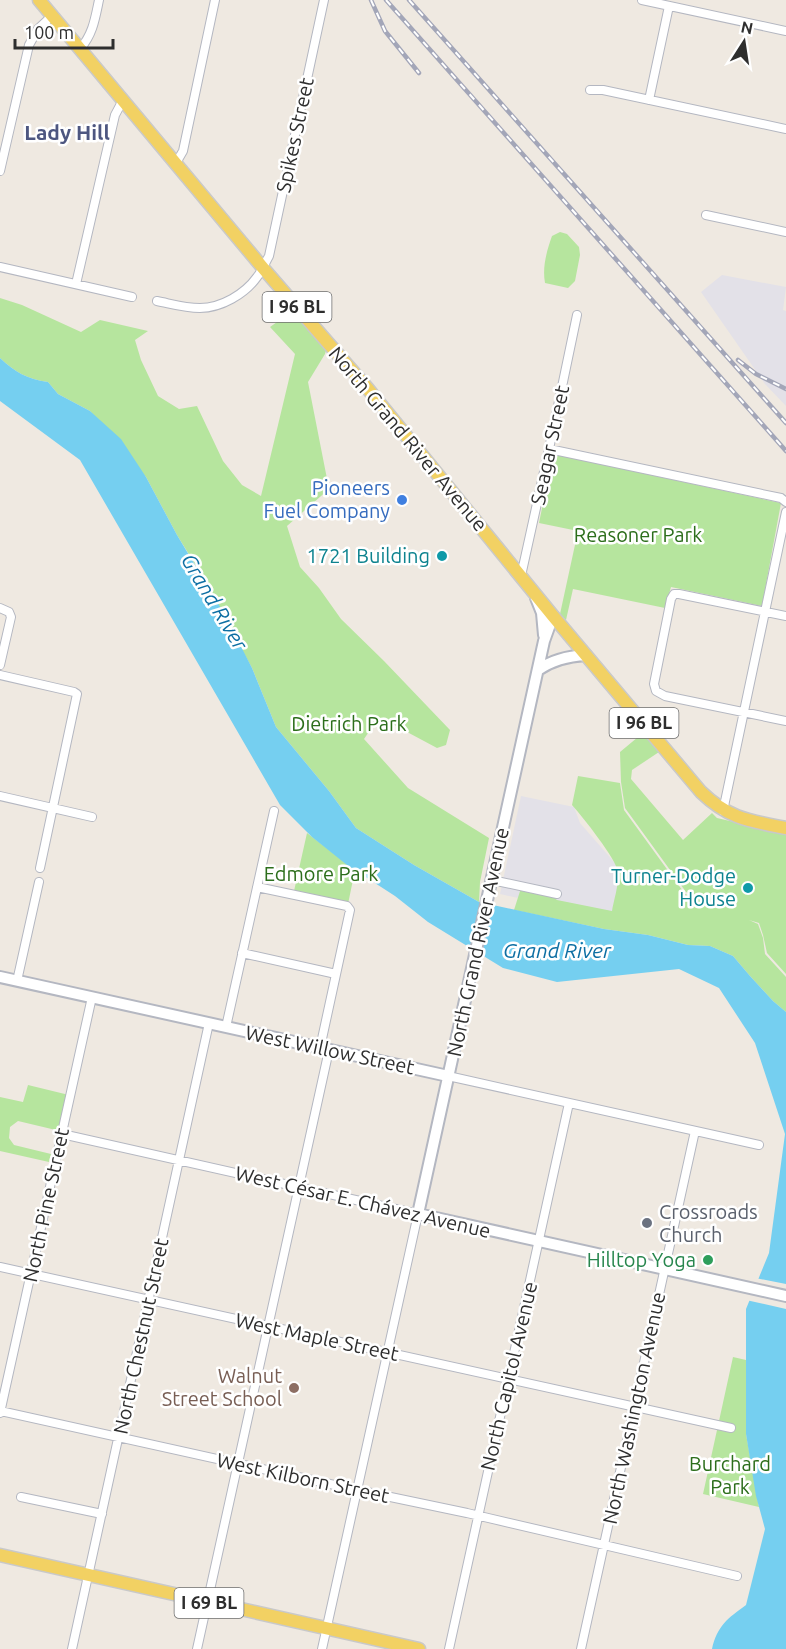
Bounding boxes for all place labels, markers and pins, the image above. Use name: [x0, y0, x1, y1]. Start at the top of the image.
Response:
place label: Pioneers Fuel Company: [263, 476, 390, 522]
marker: Pioneers Fuel Company: [395, 493, 409, 507]
place label: 1721 Building: [307, 544, 430, 567]
marker: 1721 Building: [435, 549, 449, 563]
place label: Turner-Dodge House: [611, 864, 736, 910]
marker: Turner-Dodge House: [741, 881, 755, 895]
place label: Crossroads Church: [659, 1200, 758, 1246]
marker: Crossroads Church: [640, 1216, 654, 1230]
place label: Hilltop Yoga: [587, 1248, 696, 1271]
marker: Hilltop Yoga: [701, 1253, 715, 1267]
place label: Walnut Street School: [162, 1364, 282, 1410]
marker: Walnut Street School: [287, 1381, 301, 1395]

